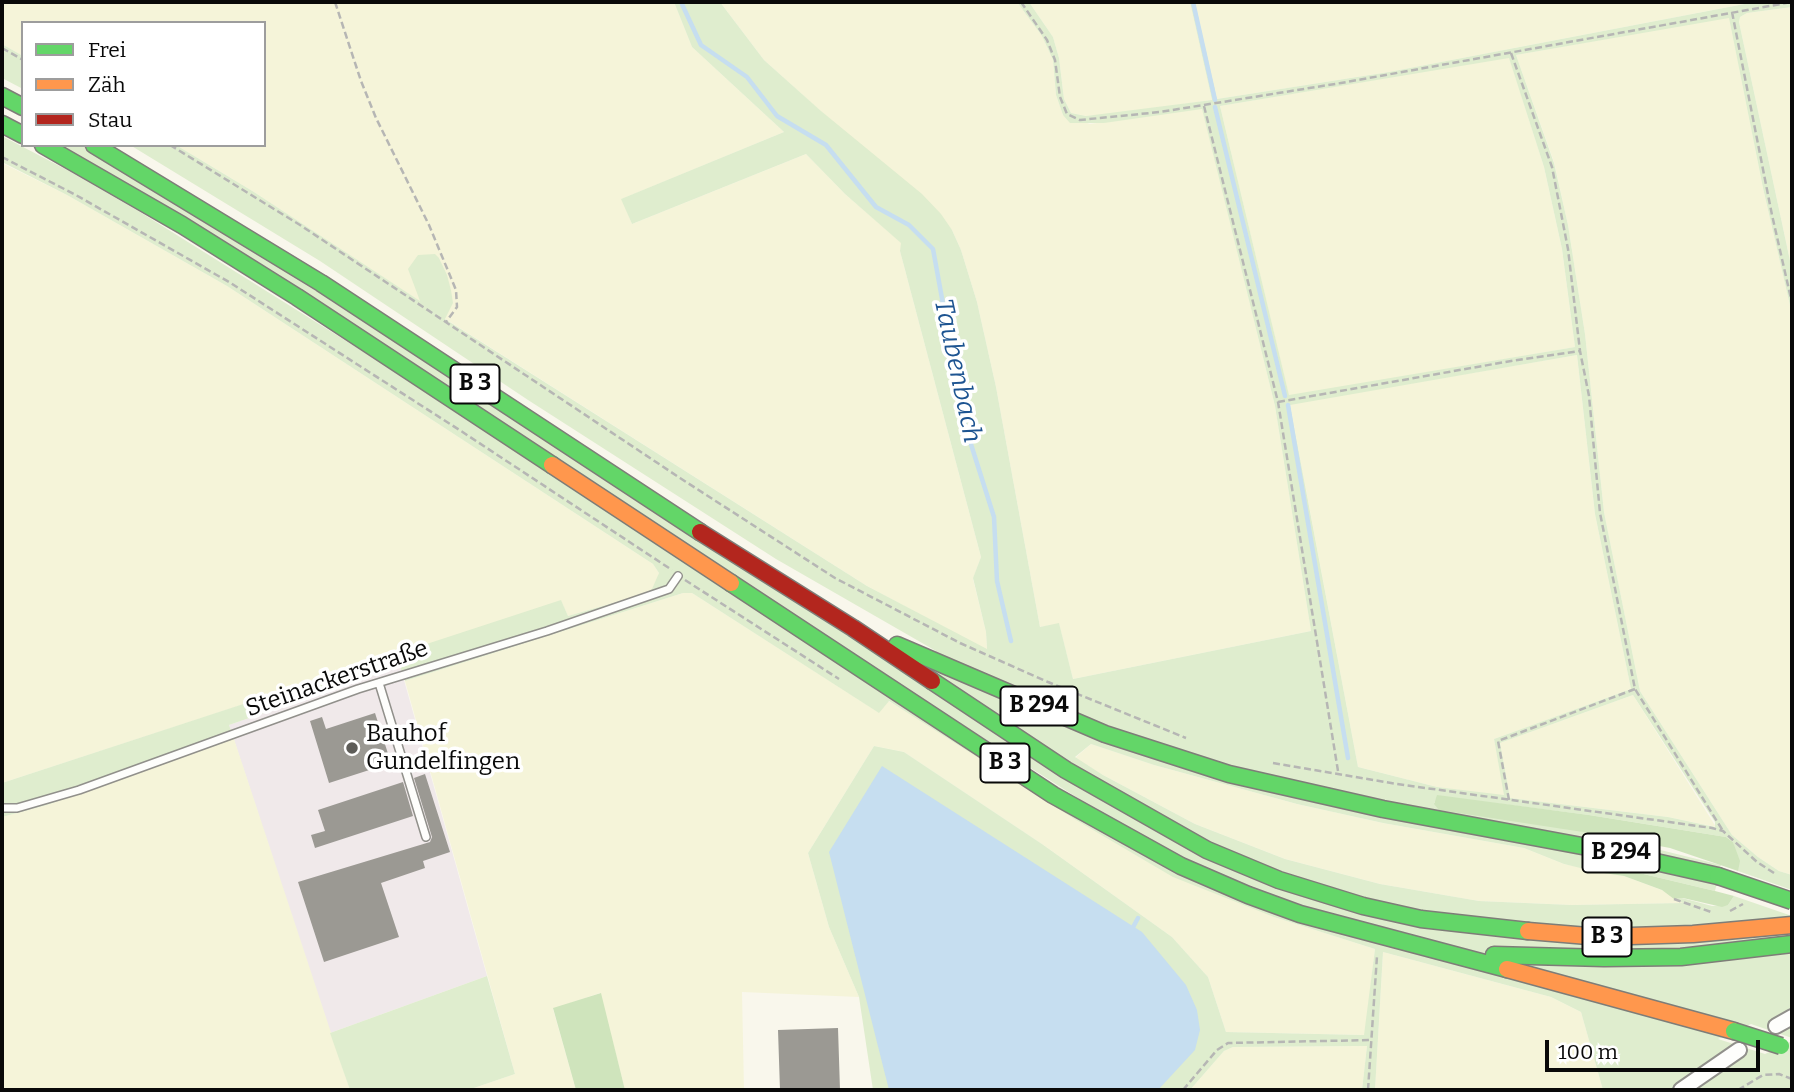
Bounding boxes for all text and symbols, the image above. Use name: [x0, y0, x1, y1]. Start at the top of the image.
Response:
legend: [21, 21, 266, 147]
text: Frei: [88, 37, 126, 63]
text: Zäh: [88, 72, 126, 98]
text: Stau: [88, 107, 132, 133]
water label: Taubenbach: [927, 296, 987, 446]
road number: B 3: [450, 364, 500, 404]
street label: Steinackerstraße: [242, 634, 432, 724]
road number: B 294: [1000, 686, 1078, 726]
place label: Bauhof Gundelfingen: [366, 720, 520, 776]
marker: Bauhof Gundelfingen: [344, 740, 360, 756]
road number: B 3: [981, 744, 1030, 782]
road number: B 294: [1582, 834, 1660, 873]
road number: B 3: [1582, 918, 1632, 956]
scale bar: [1549, 1026, 1764, 1070]
text: 100 m: [1558, 1039, 1618, 1065]

